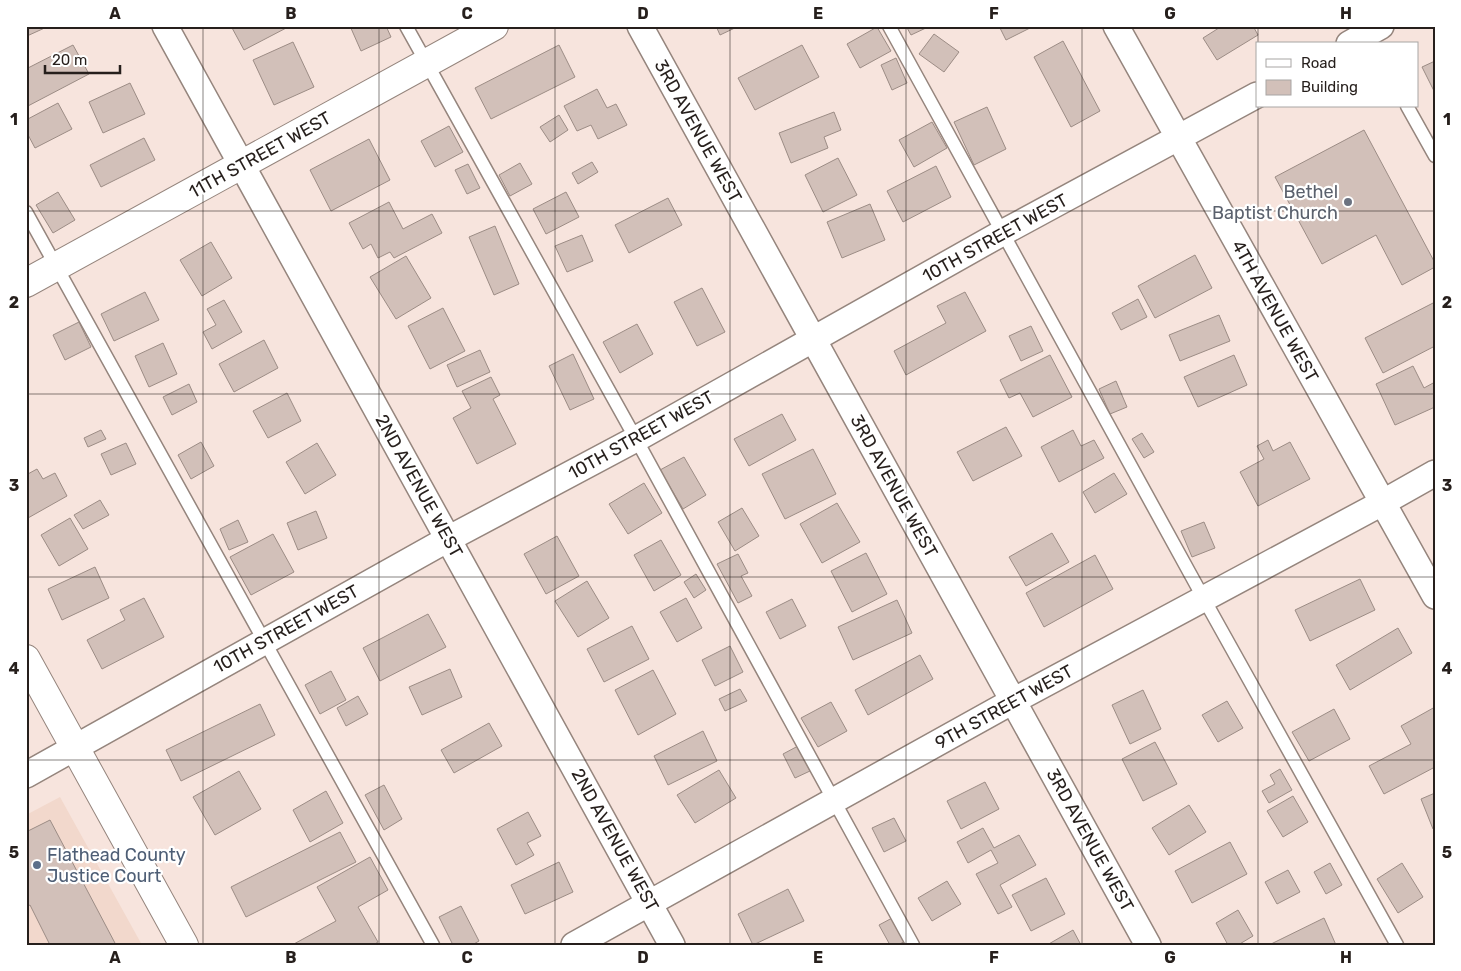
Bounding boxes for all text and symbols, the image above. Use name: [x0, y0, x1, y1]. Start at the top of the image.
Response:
text: A: [109, 4, 121, 23]
text: B: [285, 4, 297, 23]
text: C: [461, 4, 473, 23]
text: D: [637, 4, 649, 23]
text: E: [813, 4, 823, 23]
text: F: [989, 4, 999, 23]
text: G: [1164, 4, 1176, 23]
text: H: [1340, 4, 1352, 23]
scale bar: [45, 42, 120, 74]
legend: [1256, 42, 1418, 108]
text: 20 m: [52, 51, 87, 69]
text: Road: [1301, 54, 1337, 72]
street label: 3RD AVENUE WEST: [650, 56, 746, 206]
text: Building: [1301, 78, 1358, 96]
street label: 11TH STREET WEST: [185, 107, 335, 203]
text: 1: [10, 110, 18, 129]
text: 1: [1443, 110, 1451, 129]
place label: Bethel Baptist Church: [1212, 181, 1338, 224]
street label: 10TH STREET WEST: [919, 189, 1071, 287]
marker: Bethel Baptist Church: [1342, 196, 1354, 208]
street label: 4TH AVENUE WEST: [1227, 236, 1323, 386]
text: 2: [9, 293, 19, 312]
text: 2: [1442, 293, 1452, 312]
street label: 10TH STREET WEST: [565, 386, 717, 484]
street label: 2ND AVENUE WEST: [371, 411, 467, 561]
street label: 3RD AVENUE WEST: [846, 411, 942, 561]
text: 3: [9, 476, 19, 495]
text: 3: [1442, 476, 1452, 495]
street label: 10TH STREET WEST: [210, 580, 362, 678]
text: 4: [9, 659, 20, 678]
text: 4: [1442, 659, 1453, 678]
street label: 9TH STREET WEST: [931, 660, 1077, 754]
street label: 2ND AVENUE WEST: [567, 765, 663, 915]
street label: 3RD AVENUE WEST: [1042, 765, 1138, 915]
text: 5: [9, 843, 19, 862]
text: 5: [1442, 843, 1452, 862]
place label: Flathead County Justice Court: [47, 844, 186, 887]
marker: Flathead County Justice Court: [31, 859, 43, 871]
text: A: [109, 948, 121, 967]
text: B: [285, 948, 297, 967]
text: C: [461, 948, 473, 967]
text: D: [637, 948, 649, 967]
text: E: [813, 948, 823, 967]
text: F: [989, 948, 999, 967]
text: G: [1164, 948, 1176, 967]
text: H: [1340, 948, 1352, 967]

